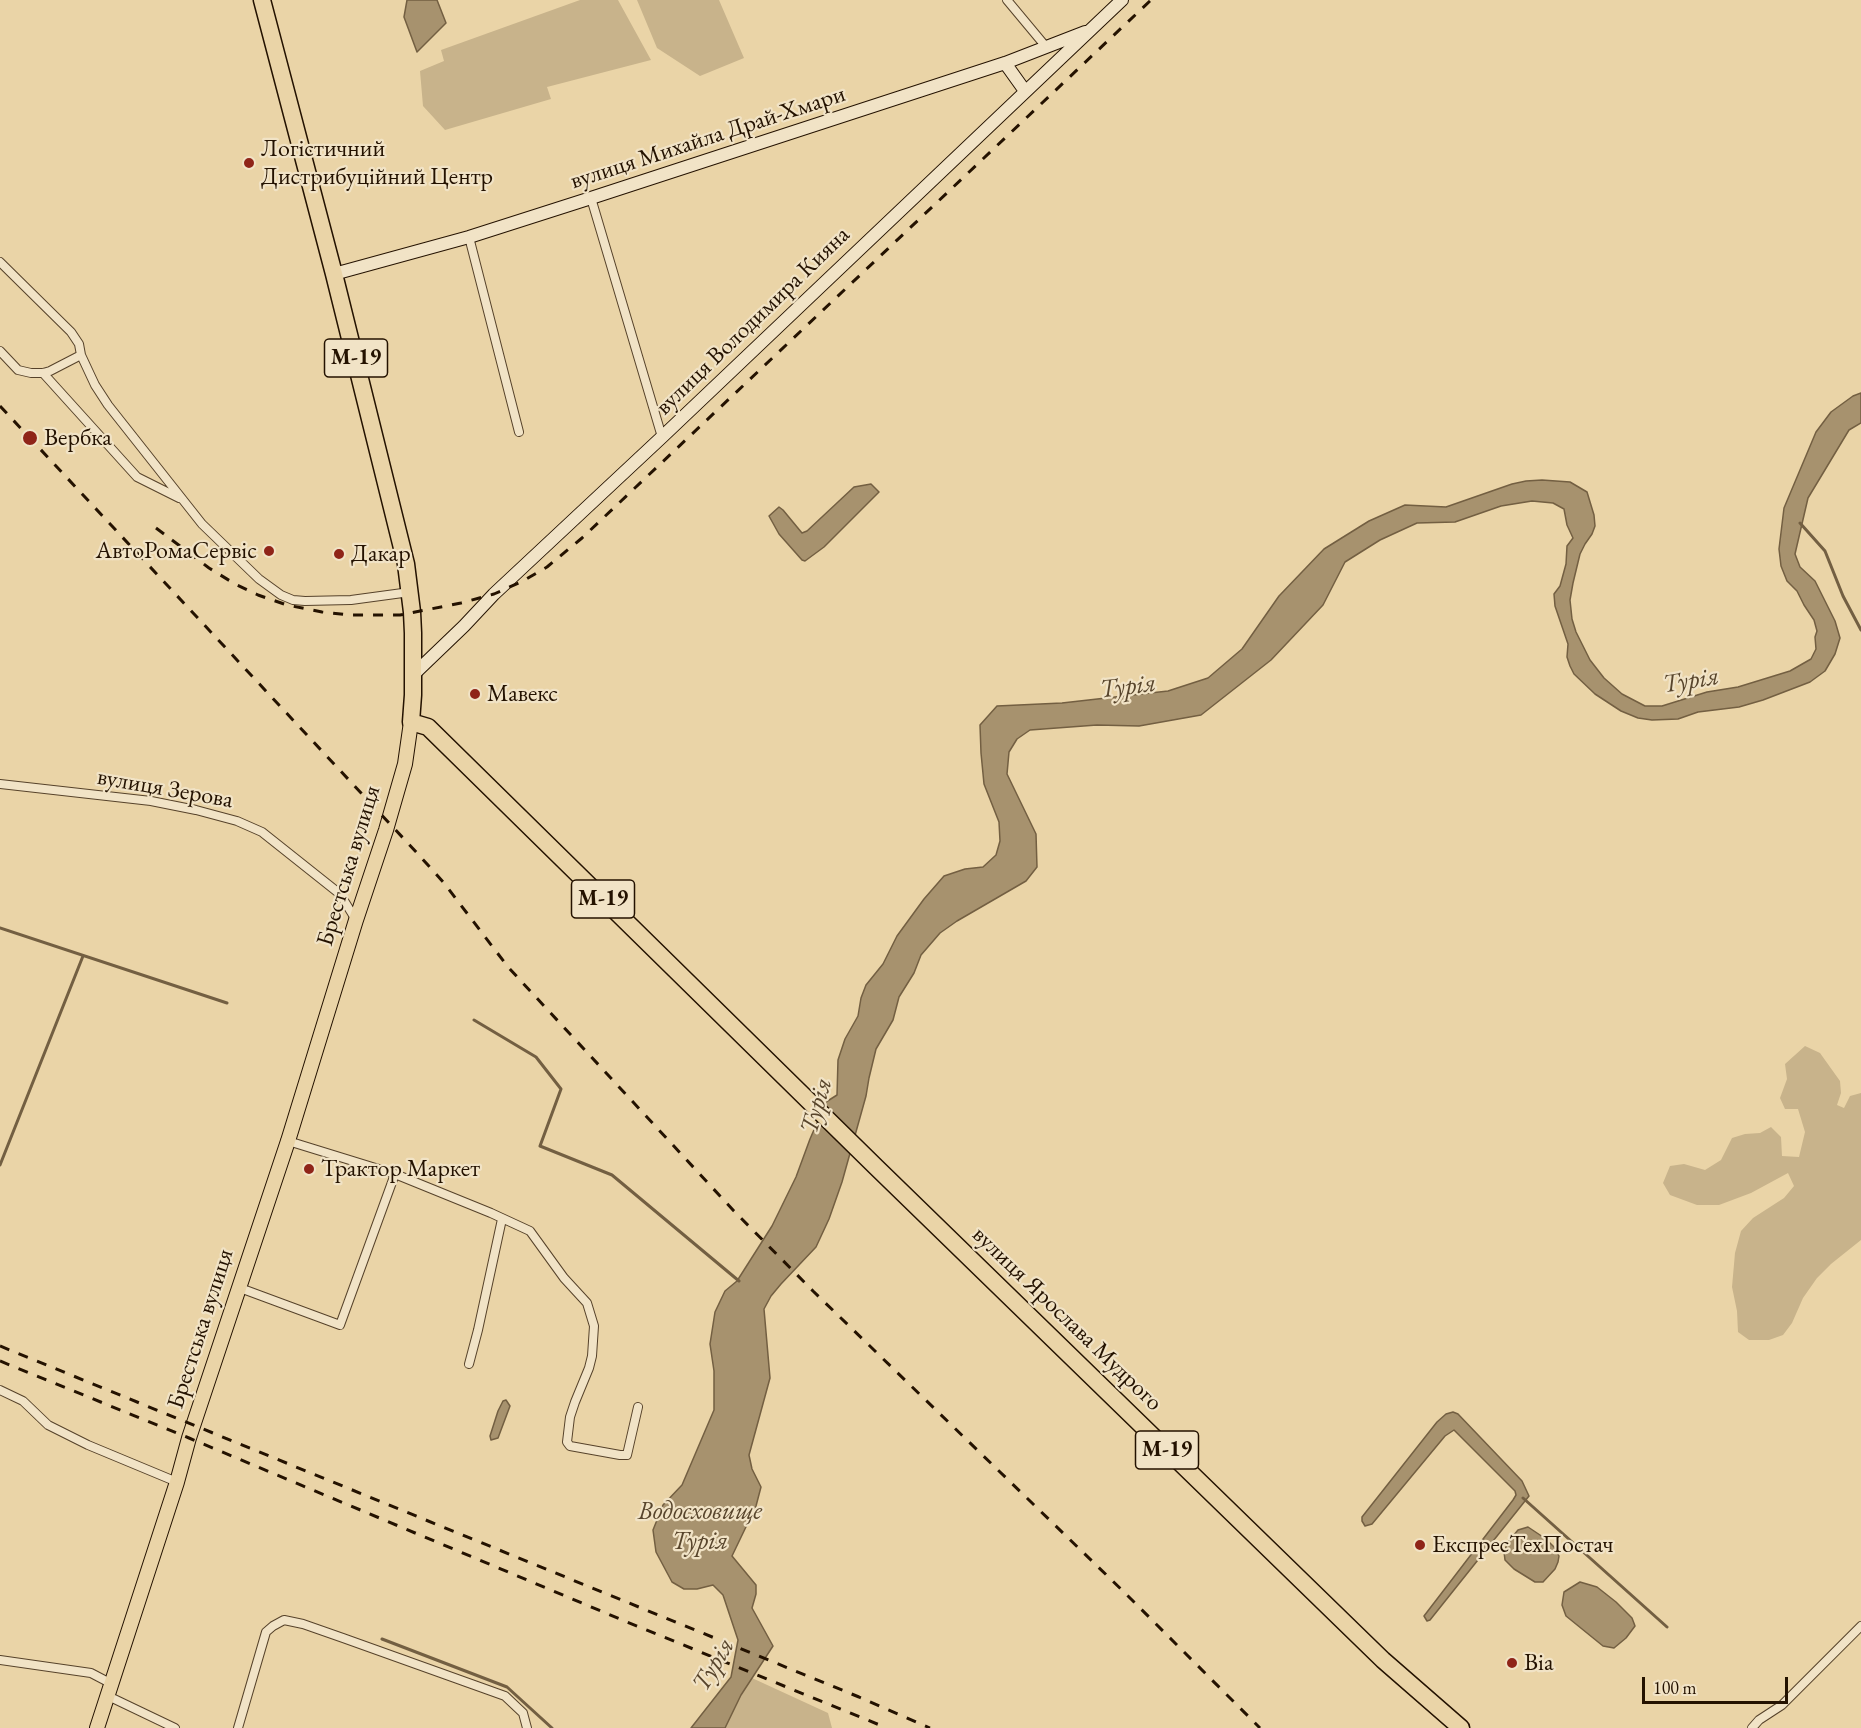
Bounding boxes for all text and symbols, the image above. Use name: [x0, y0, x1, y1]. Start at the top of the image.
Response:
street label: вулиця Михайла Драй-Хмари: [567, 80, 849, 196]
place label: Логістичний Дистрибуційний Центр: [261, 135, 493, 191]
marker: Логістичний Дистрибуційний Центр: [242, 156, 256, 170]
street label: вулиця Володимира Кияна: [650, 221, 856, 421]
road number: М-19: [324, 339, 388, 377]
place label: Вербка: [44, 424, 112, 452]
marker: Вербка: [21, 429, 39, 447]
place label: АвтоРомаСервіс: [96, 537, 257, 565]
place label: Дакар: [351, 540, 411, 568]
marker: АвтоРомаСервіс: [262, 544, 276, 558]
marker: Дакар: [332, 547, 346, 561]
water label: Турія: [1661, 661, 1721, 701]
water label: Турія: [1098, 668, 1158, 706]
place label: Мавекс: [487, 680, 558, 708]
marker: Мавекс: [468, 687, 482, 701]
street label: вулиця Зерова: [95, 763, 235, 815]
street label: Брестська вулиця: [311, 782, 387, 950]
road number: М-19: [572, 880, 634, 918]
water label: Турія: [794, 1074, 840, 1138]
place label: Трактор Маркет: [321, 1155, 480, 1183]
marker: Трактор Маркет: [302, 1162, 316, 1176]
street label: вулиця Ярослава Мудрого: [966, 1221, 1168, 1417]
street label: Брестська вулиця: [162, 1245, 240, 1413]
road number: М-19: [1136, 1431, 1198, 1469]
water label: Водосховище Турія: [638, 1496, 762, 1558]
place label: ЕкспресТехПостач: [1432, 1531, 1613, 1559]
marker: ЕкспресТехПостач: [1413, 1538, 1427, 1552]
water label: Турія: [686, 1633, 742, 1697]
place label: Віа: [1524, 1649, 1554, 1677]
marker: Віа: [1505, 1656, 1519, 1670]
scale bar: [1645, 1665, 1790, 1703]
text: 100 m: [1653, 1676, 1697, 1699]

